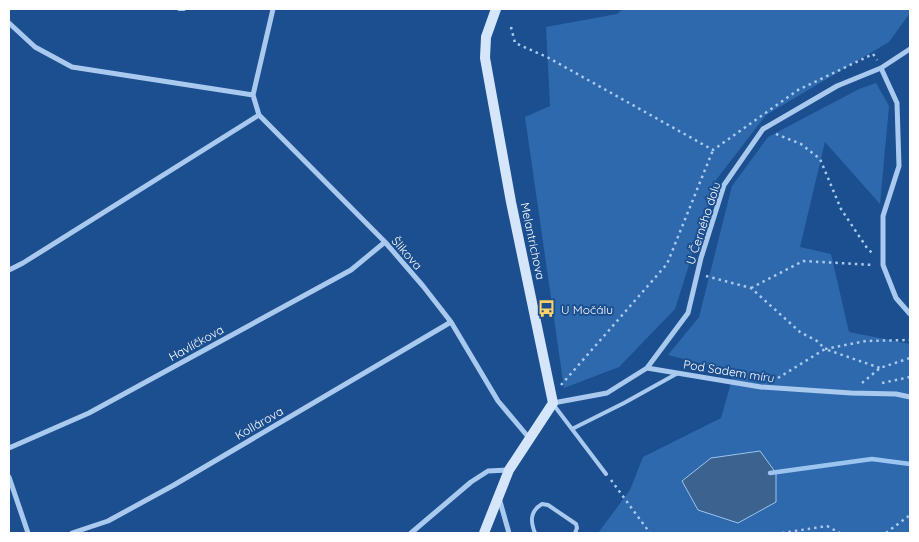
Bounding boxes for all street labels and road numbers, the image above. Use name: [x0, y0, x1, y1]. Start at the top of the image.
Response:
street label: U Černého dolu: [683, 180, 723, 266]
street label: Melantrichova: [517, 201, 549, 281]
street label: Šlikova: [389, 233, 425, 273]
street label: Havlíčkova: [166, 322, 226, 364]
street label: Pod Sadem míru: [682, 356, 776, 386]
street label: Kollárova: [232, 403, 286, 443]

